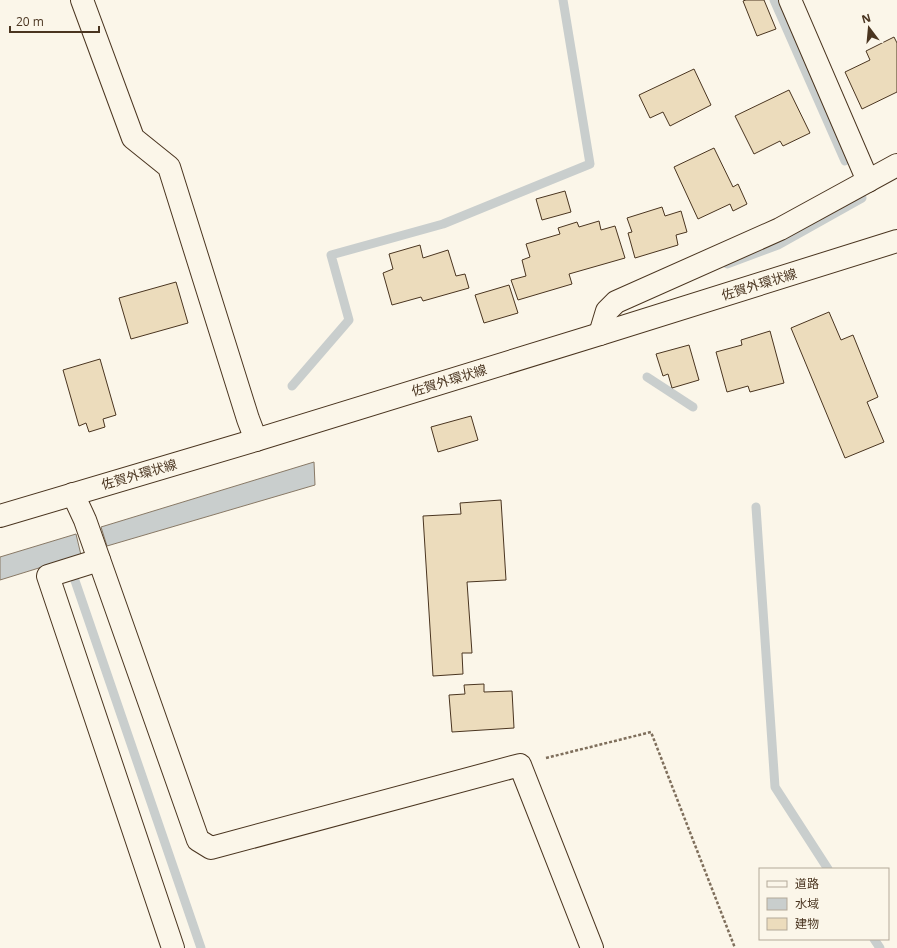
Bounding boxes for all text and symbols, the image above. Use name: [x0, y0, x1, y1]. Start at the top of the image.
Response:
scale bar: [10, 8, 99, 34]
north arrow: [849, 8, 889, 48]
text: N: [860, 9, 872, 26]
text: 20 m: [16, 13, 44, 30]
street label: 佐賀外環状線: [719, 264, 799, 304]
street label: 佐賀外環状線: [409, 360, 489, 400]
street label: 佐賀外環状線: [99, 455, 179, 493]
legend: [759, 868, 889, 940]
text: 道路: [795, 875, 819, 892]
text: 水域: [795, 895, 819, 912]
text: 建物: [795, 915, 819, 932]

